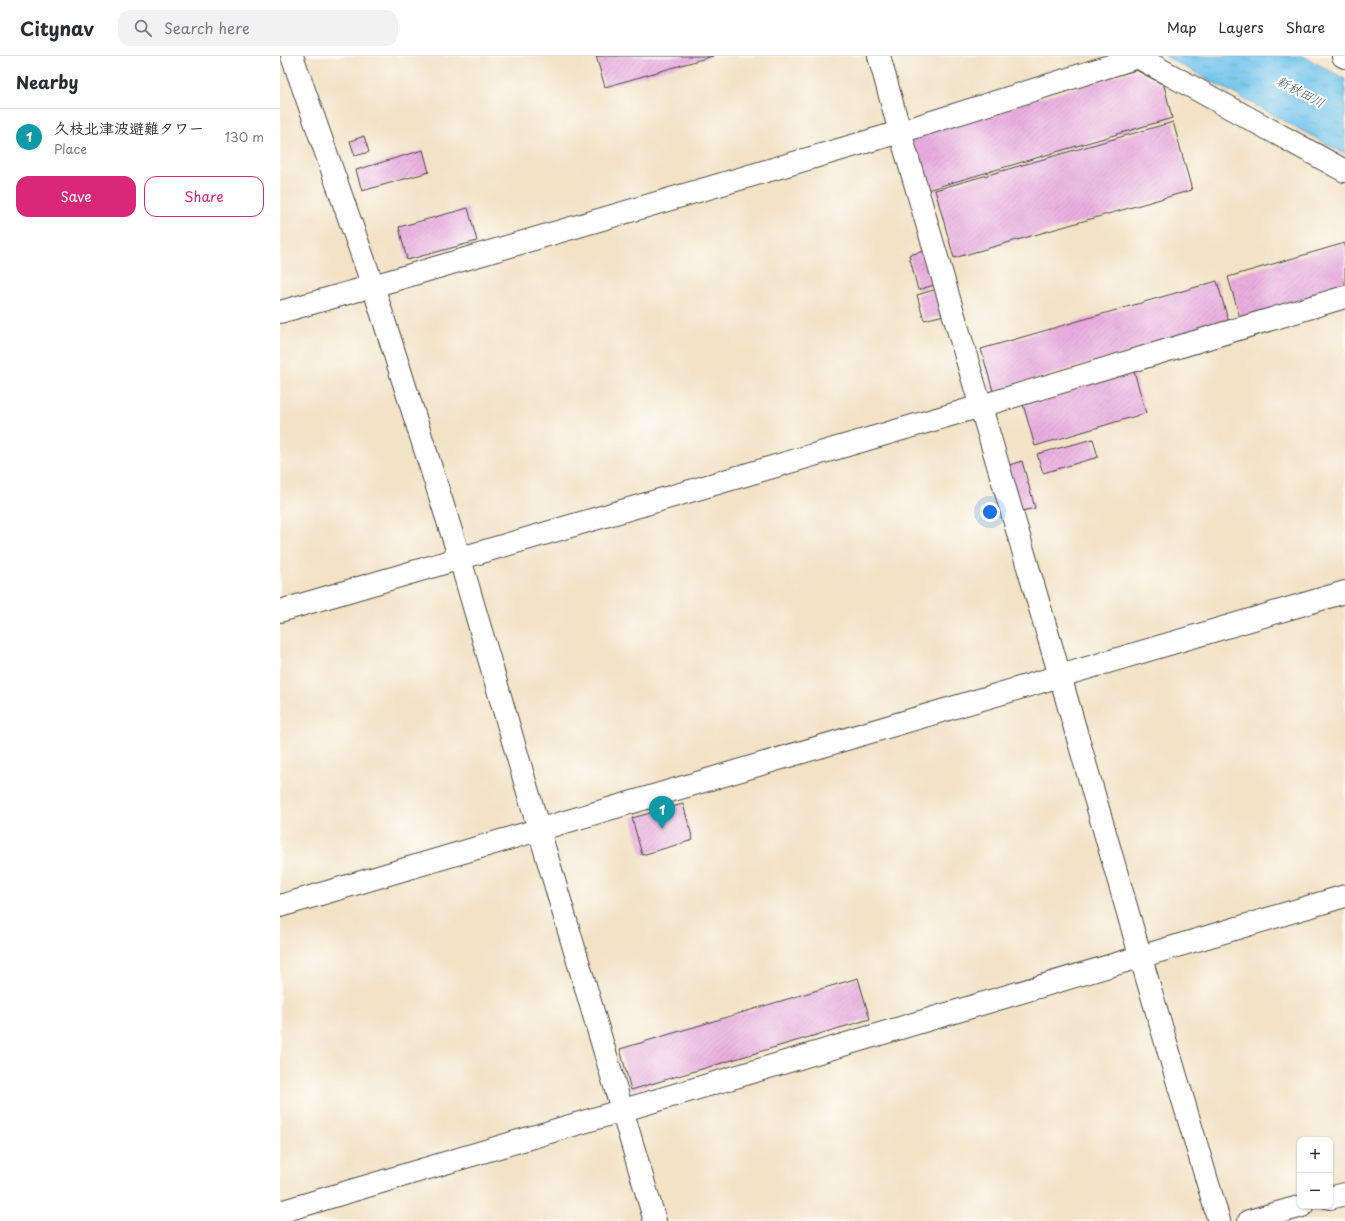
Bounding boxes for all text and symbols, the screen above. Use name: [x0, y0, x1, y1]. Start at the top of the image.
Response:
search box: [118, 10, 398, 46]
text: Citynav: [20, 14, 94, 42]
text: Search here: [164, 16, 250, 39]
icon: search: [132, 17, 154, 39]
text: Map: [1167, 17, 1197, 38]
text: Layers: [1219, 17, 1264, 38]
text: Share: [1286, 17, 1325, 38]
text: Nearby: [16, 69, 78, 95]
water label: 新秋田川: [1274, 70, 1328, 112]
text: 久枝北津波避難タワー: [54, 116, 204, 139]
text: 1: [26, 127, 32, 146]
text: 130 m: [225, 127, 264, 146]
text: Place: [54, 139, 87, 158]
button: Save: [16, 176, 136, 217]
button: Share: [144, 176, 264, 217]
your location: [980, 502, 1000, 522]
pin: 1: [649, 796, 675, 829]
map controls: [1297, 1137, 1333, 1209]
button: +: [1297, 1137, 1333, 1173]
button: −: [1297, 1173, 1333, 1209]

